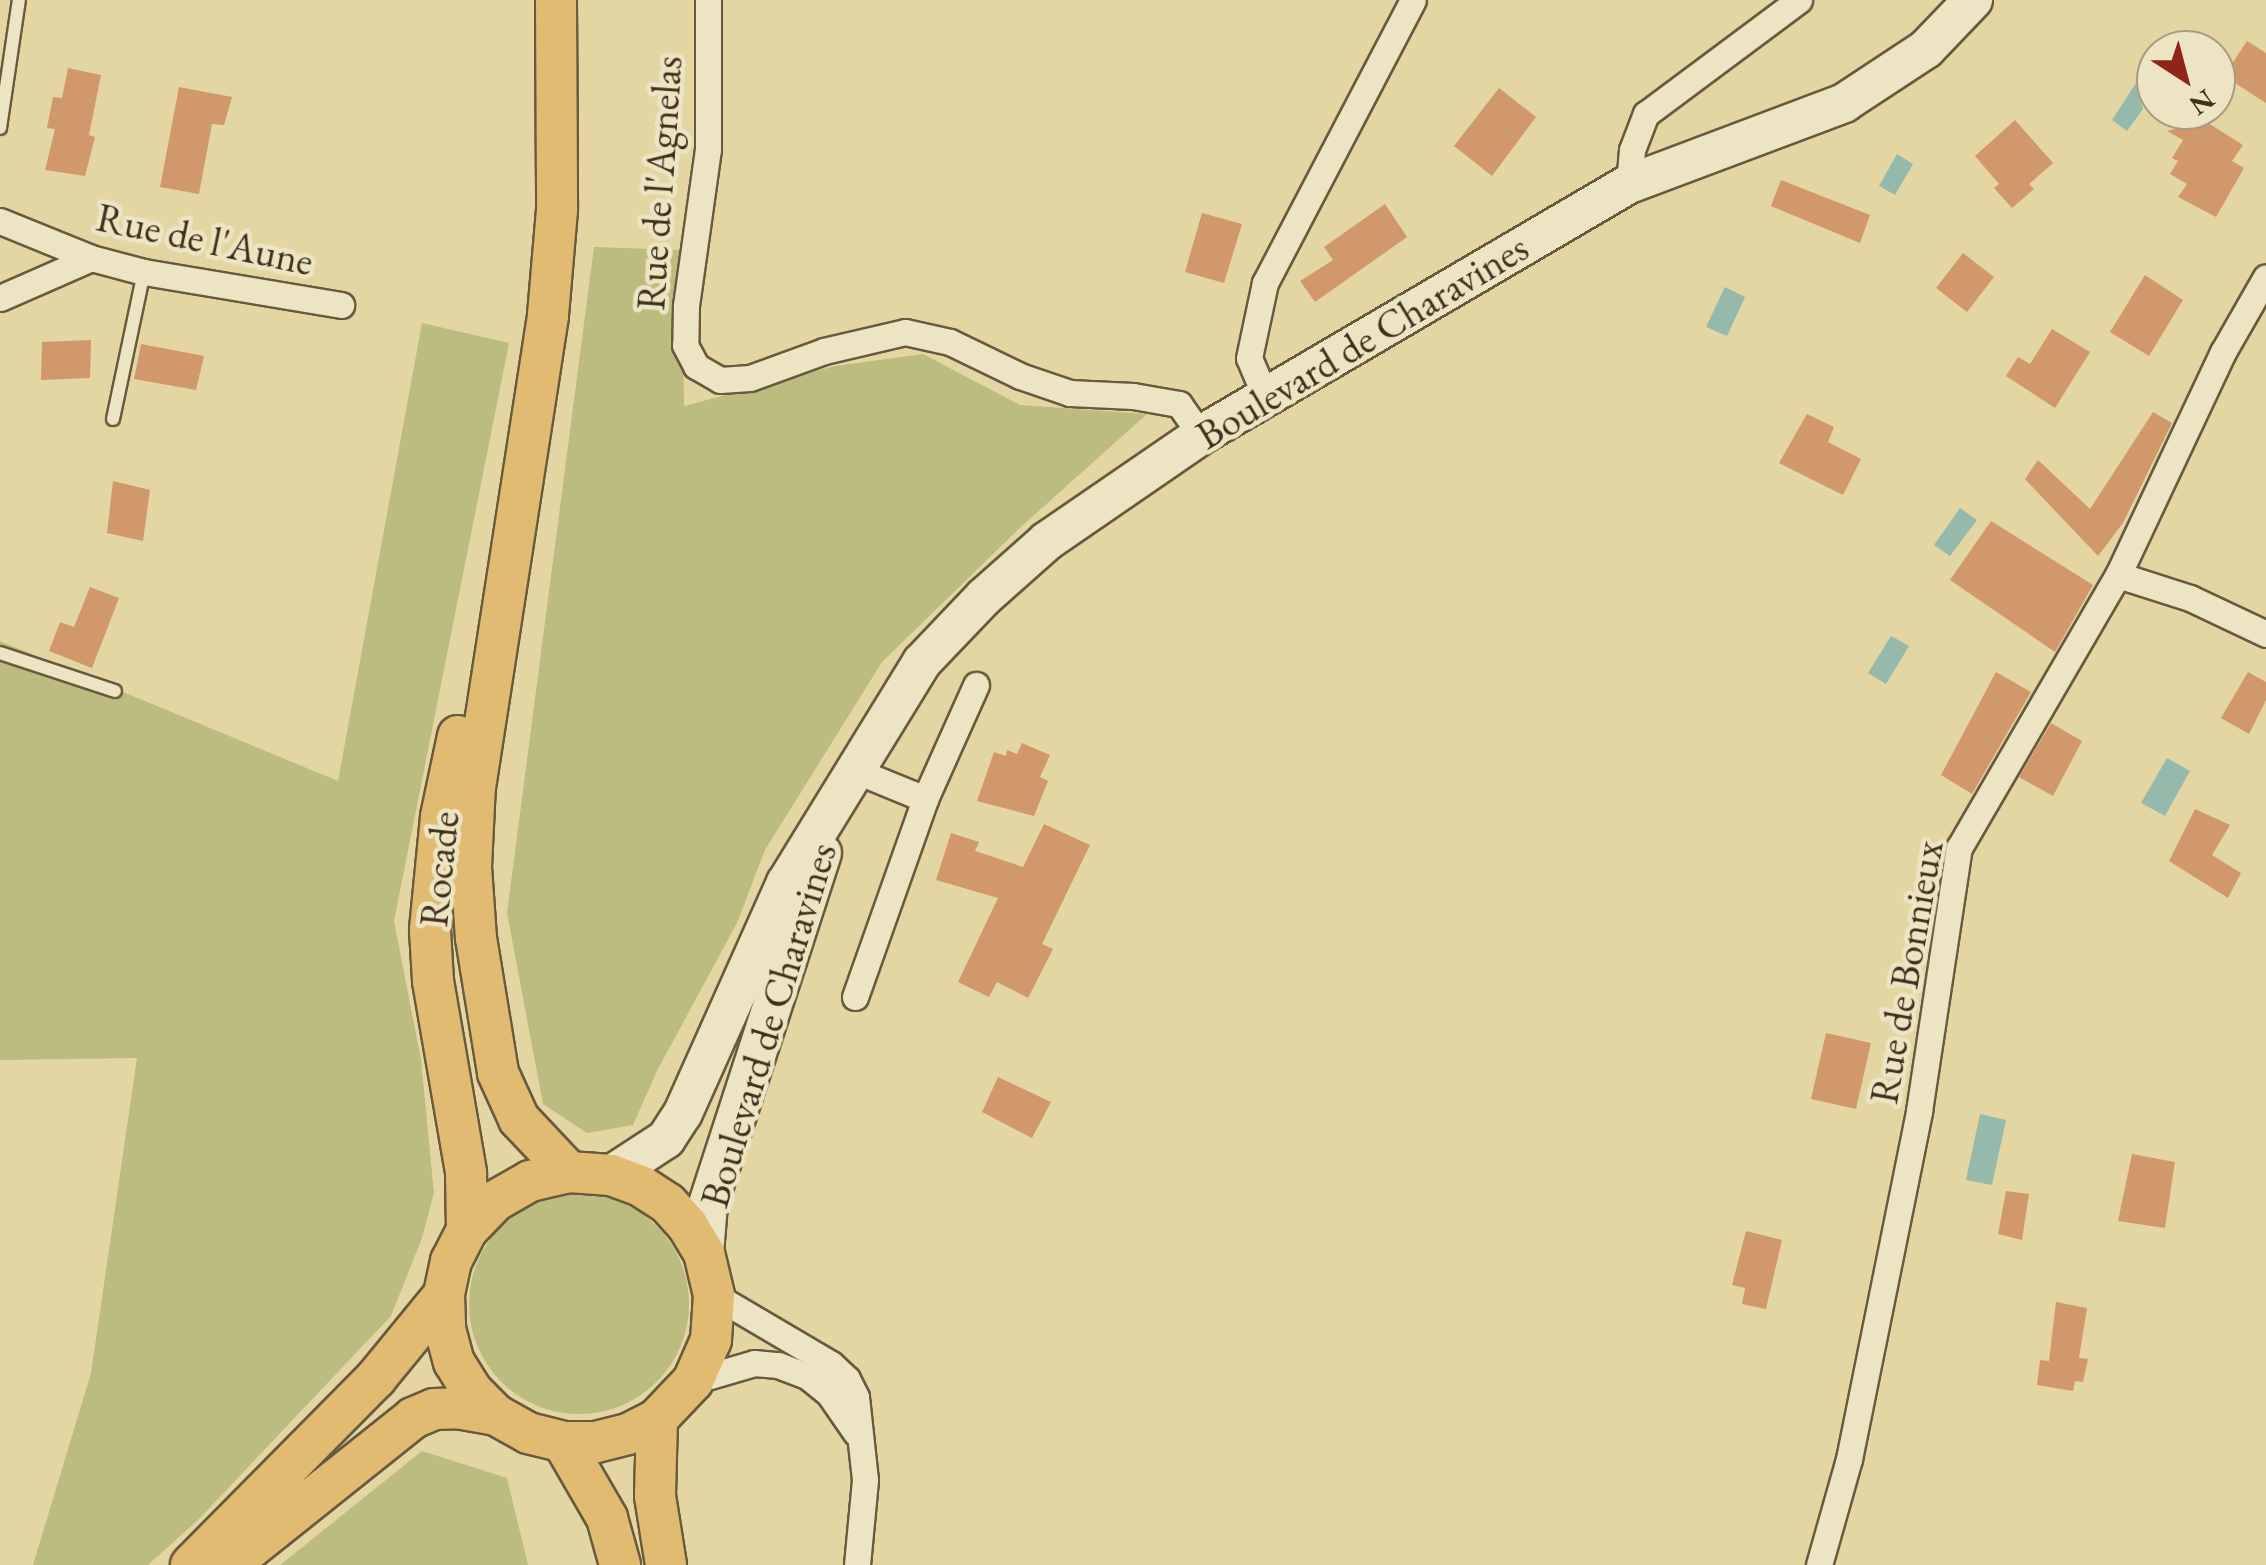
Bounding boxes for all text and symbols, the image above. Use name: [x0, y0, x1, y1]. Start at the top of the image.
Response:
north arrow: [2136, 30, 2236, 130]
street label: Rue de l'Agnelas: [626, 54, 692, 312]
text: N: [2183, 81, 2222, 124]
street label: Rue de l'Aune: [92, 193, 318, 285]
street label: Boulevard de Charavines: [1187, 223, 1537, 459]
street label: Rocade: [409, 809, 469, 929]
street label: Boulevard de Charavines: [690, 837, 846, 1213]
street label: Rue de Bonnieux: [1859, 837, 1953, 1107]

